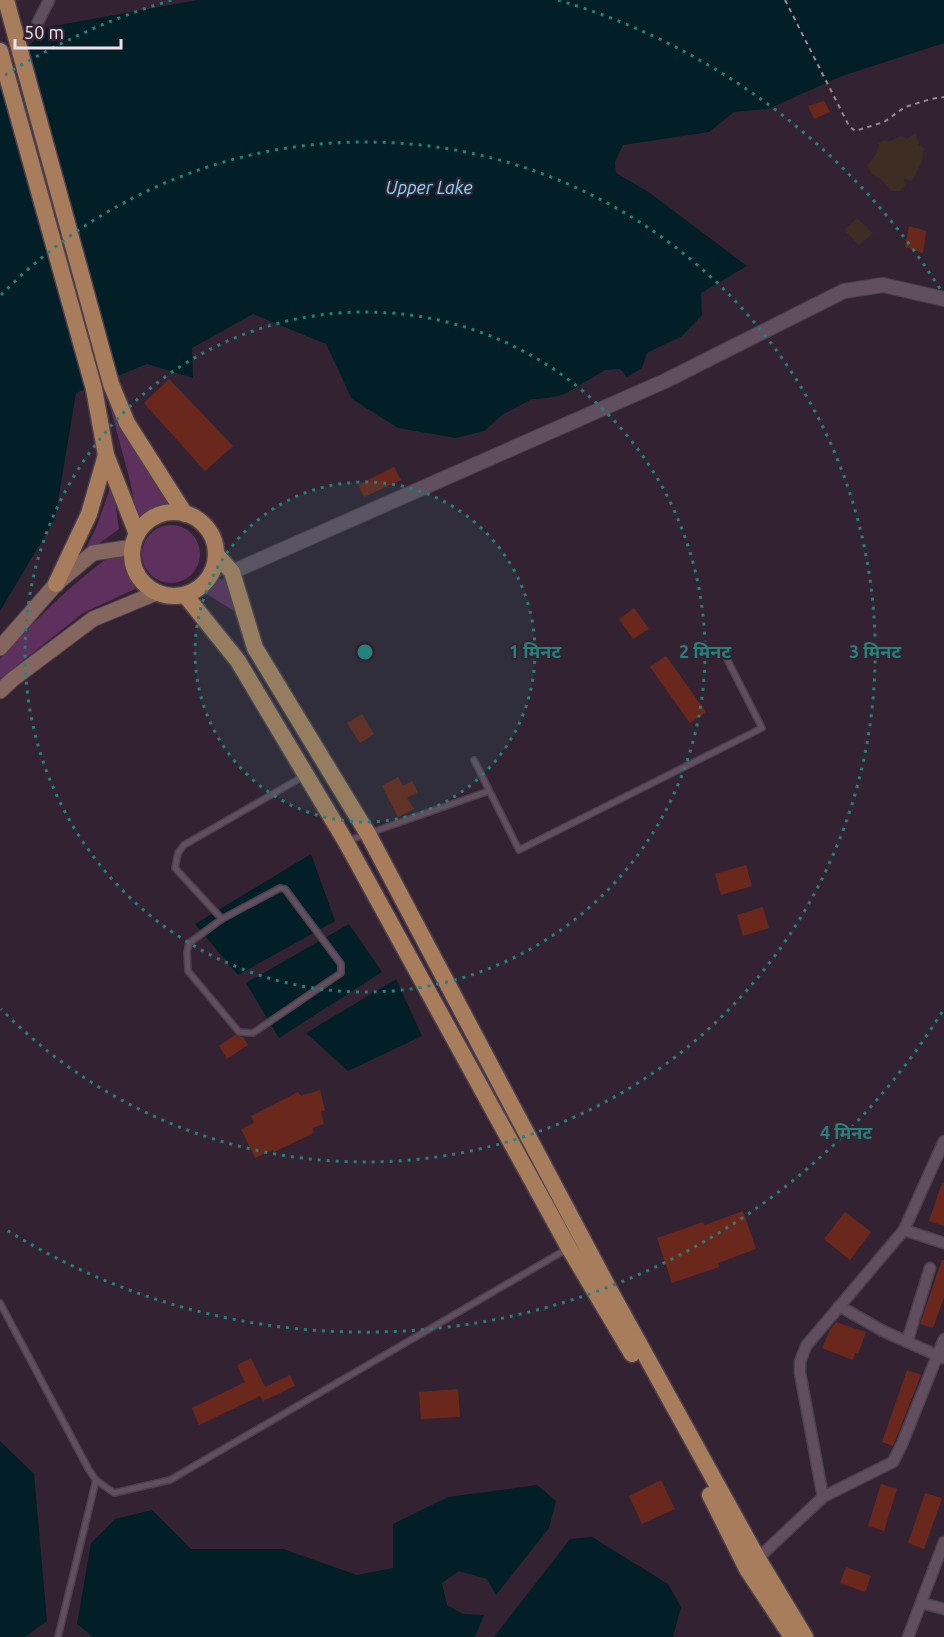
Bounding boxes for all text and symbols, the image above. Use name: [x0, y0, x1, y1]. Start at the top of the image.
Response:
scale bar: [15, 12, 122, 50]
text: 50 m: [24, 22, 64, 42]
water label: Upper Lake: [385, 177, 473, 197]
text: 1 मिनट: [509, 641, 561, 661]
text: 2 मिनट: [679, 641, 731, 661]
text: 3 मिनट: [849, 641, 901, 661]
centre of rings: [355, 642, 375, 662]
text: 4 मिनट: [820, 1122, 872, 1142]

